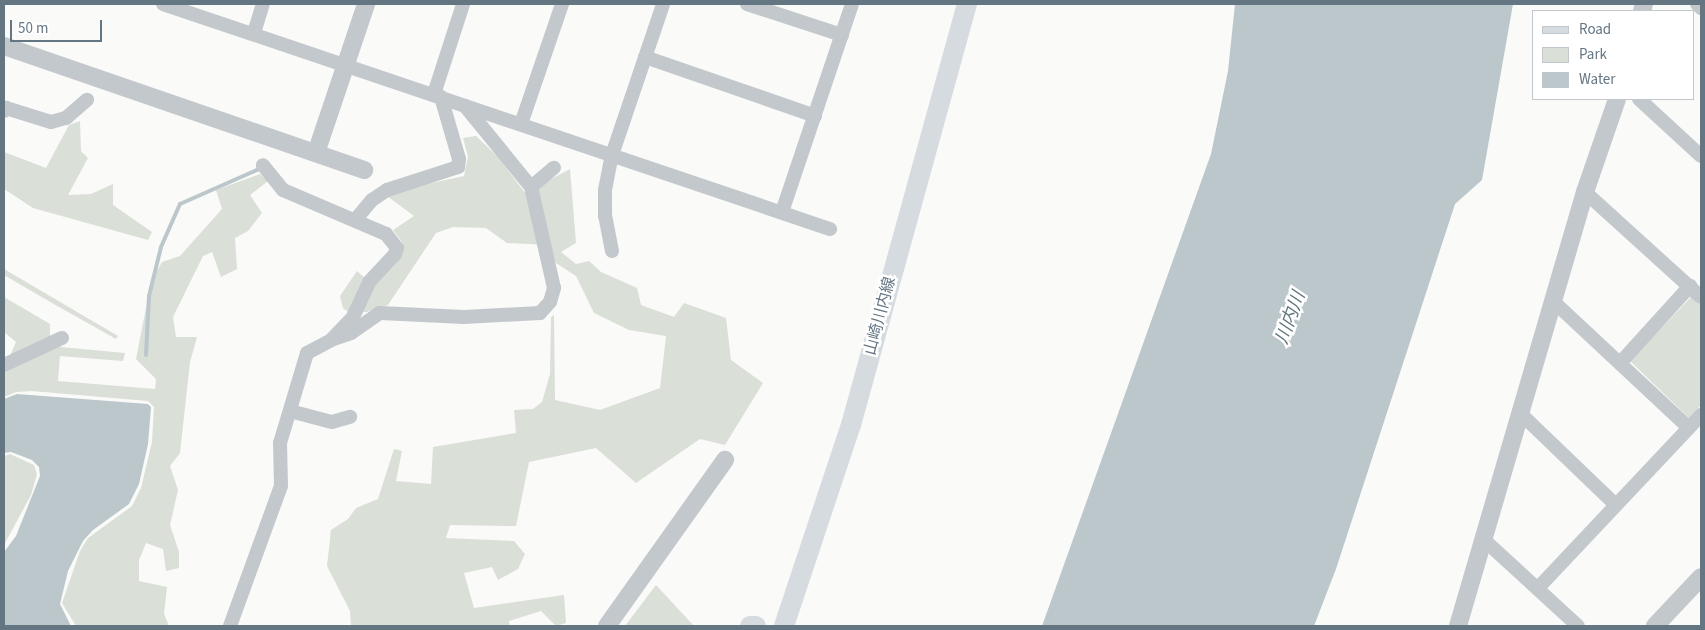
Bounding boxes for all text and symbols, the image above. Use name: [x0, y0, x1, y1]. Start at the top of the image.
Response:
scale bar: [12, 10, 105, 42]
legend: [1532, 10, 1695, 100]
text: 50 m: [18, 18, 48, 39]
text: Road: [1579, 19, 1611, 40]
text: Park: [1579, 44, 1607, 65]
text: Water: [1579, 69, 1615, 90]
street label: 山崎川内線: [860, 275, 900, 357]
water label: 川内川: [1272, 289, 1310, 347]

